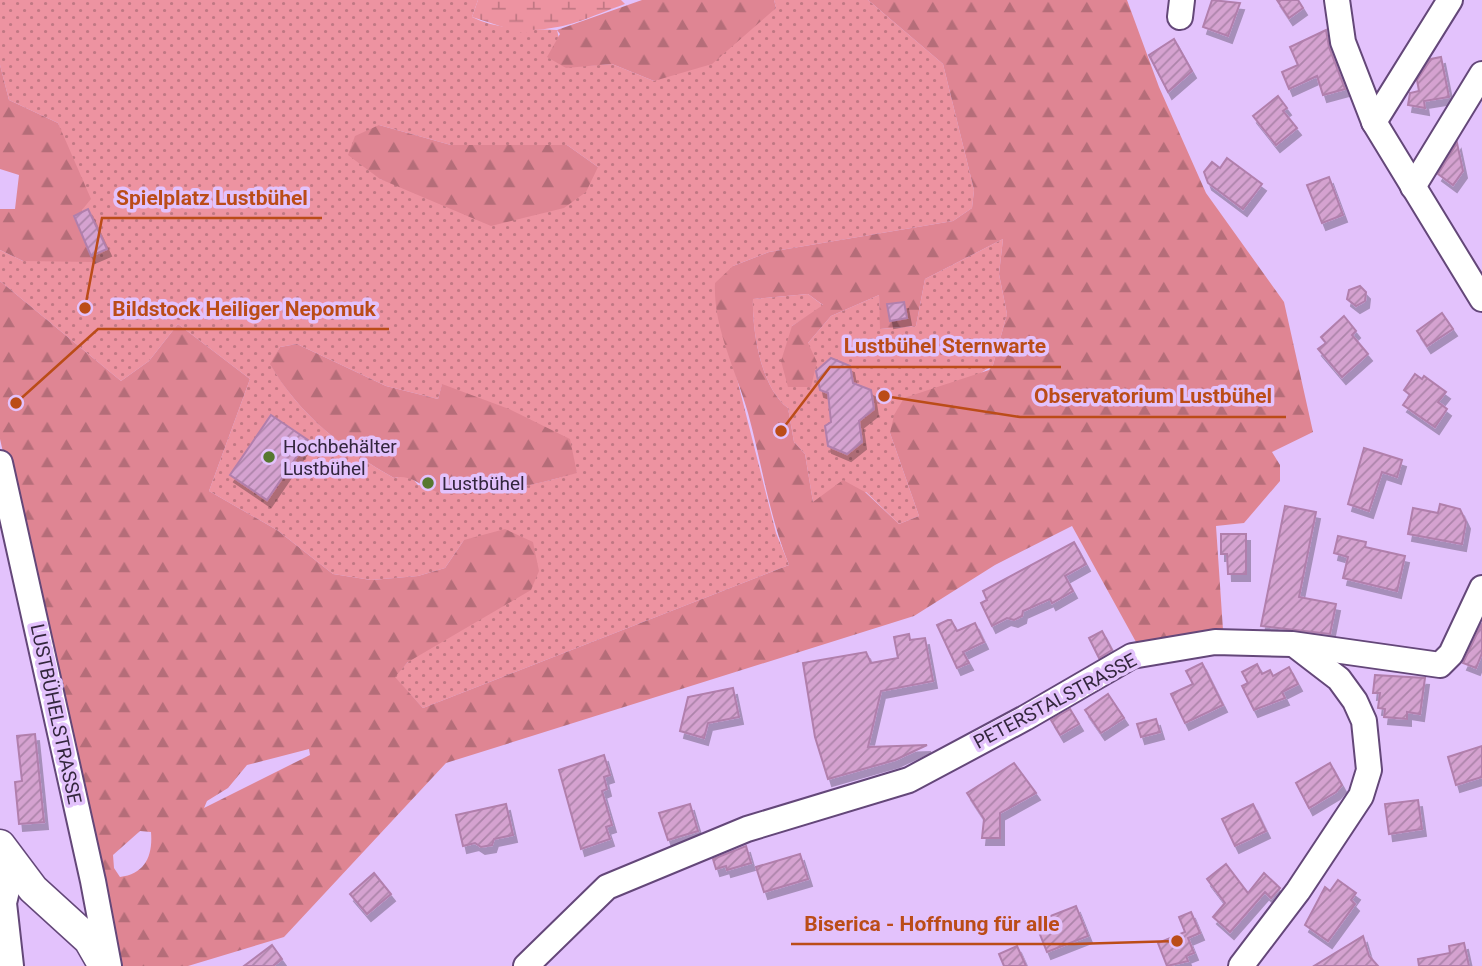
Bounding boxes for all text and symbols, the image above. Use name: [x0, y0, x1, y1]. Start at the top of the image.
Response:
callout: Spielplatz Lustbühel: [102, 176, 322, 218]
text: Spielplatz Lustbühel: [116, 186, 308, 210]
callout: Bildstock Heiliger Nepomuk: [98, 287, 389, 329]
text: Bildstock Heiliger Nepomuk: [112, 297, 376, 321]
callout: Lustbühel Sternwarte: [830, 325, 1061, 367]
text: Lustbühel Sternwarte: [844, 334, 1046, 358]
callout: Observatorium Lustbühel: [1020, 375, 1286, 417]
text: Observatorium Lustbühel: [1034, 384, 1272, 408]
place label: Hochbehälter Lustbühel: [283, 435, 397, 480]
marker: Hochbehälter Lustbühel: [261, 449, 277, 465]
place label: Lustbühel: [442, 472, 525, 495]
marker: Lustbühel: [420, 475, 436, 491]
street label: LUSTBÜHELSTRASSE: [26, 622, 86, 806]
street label: PETERSTALSTRASSE: [970, 648, 1141, 754]
callout: Biserica - Hoffnung für alle: [791, 902, 1074, 944]
text: Biserica - Hoffnung für alle: [804, 912, 1060, 936]

